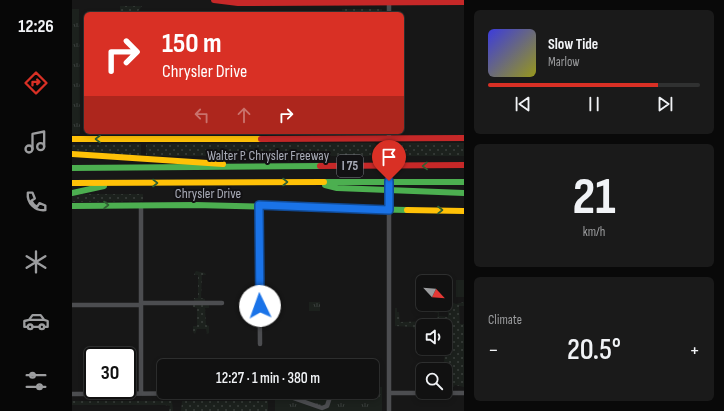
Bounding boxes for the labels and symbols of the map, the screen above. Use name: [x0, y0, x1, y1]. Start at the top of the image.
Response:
one-way arrow: [95, 135, 101, 143]
pin: [372, 140, 406, 181]
street label: Walter P. Chrysler Freeway: [207, 147, 330, 164]
road number: I 75: [337, 155, 363, 177]
one-way arrow: [422, 162, 428, 170]
one-way arrow: [282, 178, 288, 186]
one-way arrow: [152, 179, 158, 187]
street label: Chrysler Drive: [175, 185, 241, 202]
one-way arrow: [103, 201, 109, 209]
one-way arrow: [437, 206, 443, 214]
north arrow: [416, 275, 452, 311]
position arrow: [239, 285, 281, 327]
speed limit sign: 30: [84, 347, 136, 399]

